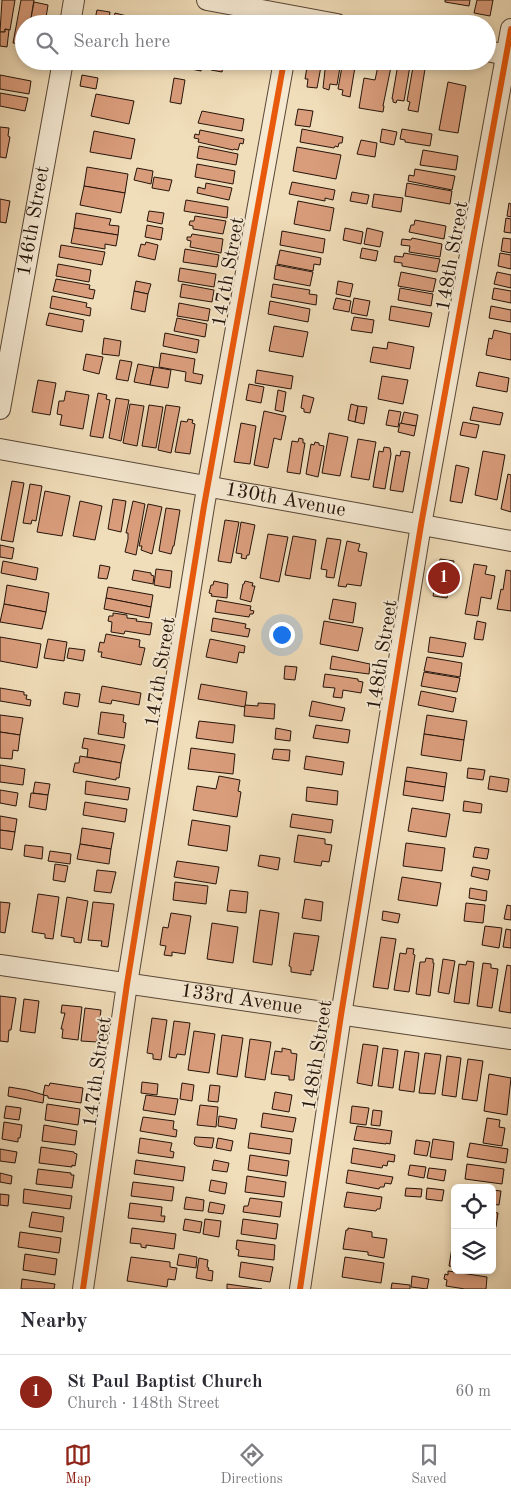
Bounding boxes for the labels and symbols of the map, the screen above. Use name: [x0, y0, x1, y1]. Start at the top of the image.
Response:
street label: 146th Street: [14, 164, 54, 278]
street label: 148th Street: [433, 199, 473, 313]
street label: 147th Street: [209, 215, 249, 329]
street label: 130th Avenue: [224, 480, 347, 521]
pin: 1: [428, 559, 460, 597]
street label: 148th Street: [364, 598, 402, 712]
street label: 147th Street: [142, 615, 180, 729]
your location: [269, 622, 295, 648]
street label: 133rd Avenue: [179, 981, 304, 1019]
street label: 148th Street: [299, 998, 337, 1112]
street label: 147th Street: [80, 1016, 116, 1128]

